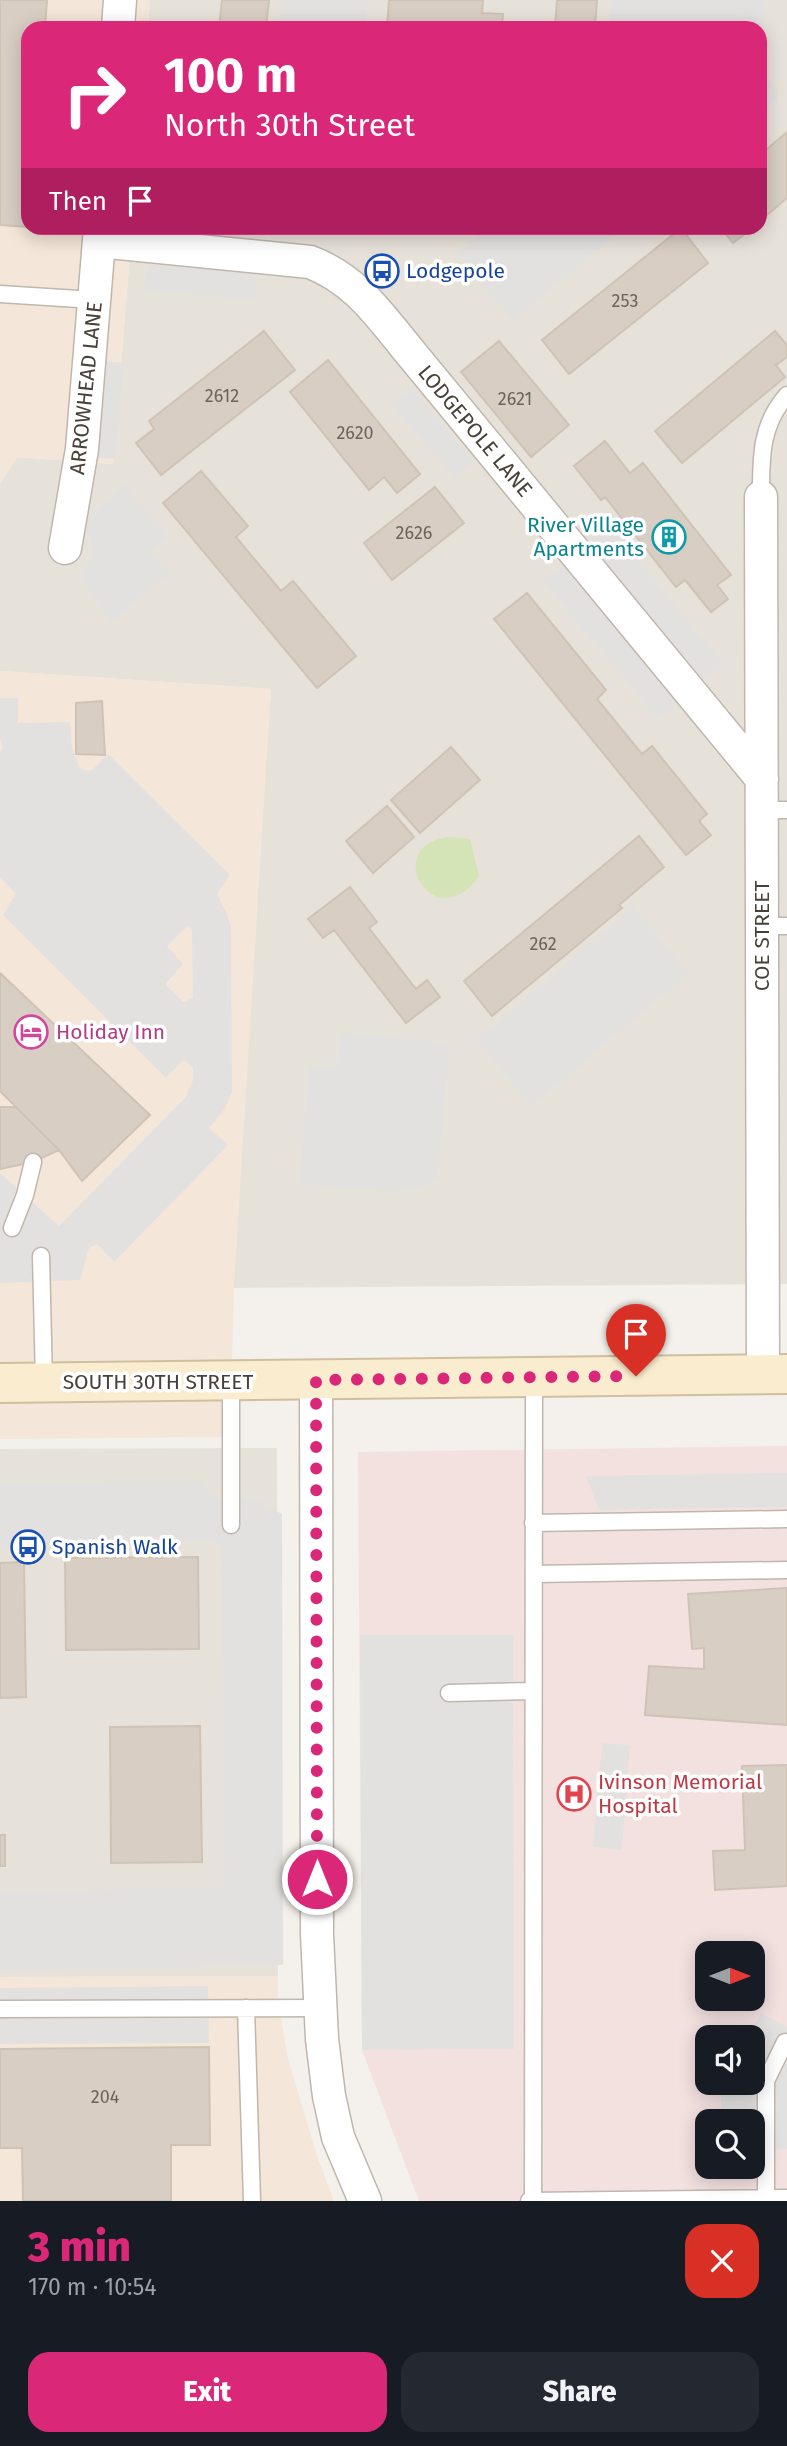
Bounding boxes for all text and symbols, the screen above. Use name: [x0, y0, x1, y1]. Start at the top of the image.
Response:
text: 100 m: [164, 46, 297, 105]
icon: right: [49, 49, 140, 140]
text: North 30th Street: [164, 106, 415, 144]
icon: arrive: [121, 182, 159, 220]
text: Then: [49, 186, 107, 217]
bus stop icon: Lodgepole: [363, 252, 401, 290]
place label: Lodgepole: [406, 258, 505, 284]
house number: 253: [612, 290, 638, 312]
street label: ARROWHEAD LANE: [64, 300, 108, 476]
street label: LODGEPOLE LANE: [412, 360, 538, 502]
house number: 2612: [205, 385, 239, 407]
house number: 2621: [498, 388, 532, 410]
house number: 2620: [336, 422, 374, 444]
place label: River Village Apartments: [527, 512, 644, 562]
building icon: River Village Apartments: [650, 518, 688, 556]
house number: 2626: [396, 522, 432, 544]
street label: COE STREET: [749, 881, 775, 991]
house number: 262: [529, 933, 557, 955]
hotel icon: Holiday Inn: [12, 1013, 50, 1051]
place label: Holiday Inn: [56, 1019, 165, 1045]
pin: [606, 1304, 666, 1376]
icon: arrive: [617, 1315, 655, 1353]
street label: SOUTH 30TH STREET: [63, 1369, 253, 1395]
bus stop icon: Spanish Walk: [9, 1528, 47, 1566]
place label: Spanish Walk: [52, 1534, 178, 1560]
place label: Ivinson Memorial Hospital: [598, 1769, 762, 1819]
hospital icon: Ivinson Memorial Hospital: [555, 1775, 593, 1813]
position arrow: [280, 1842, 354, 1916]
north arrow: [695, 1941, 765, 2011]
map controls: [695, 1941, 765, 2179]
button: sound: [695, 2025, 765, 2095]
house number: 204: [91, 2086, 120, 2108]
button: search: [695, 2109, 765, 2179]
text: 3 min: [28, 2222, 131, 2272]
button: close: [685, 2224, 759, 2298]
text: 170 m · 10:54: [28, 2273, 156, 2301]
button: Exit: [28, 2352, 387, 2432]
button: Share: [401, 2352, 759, 2432]

